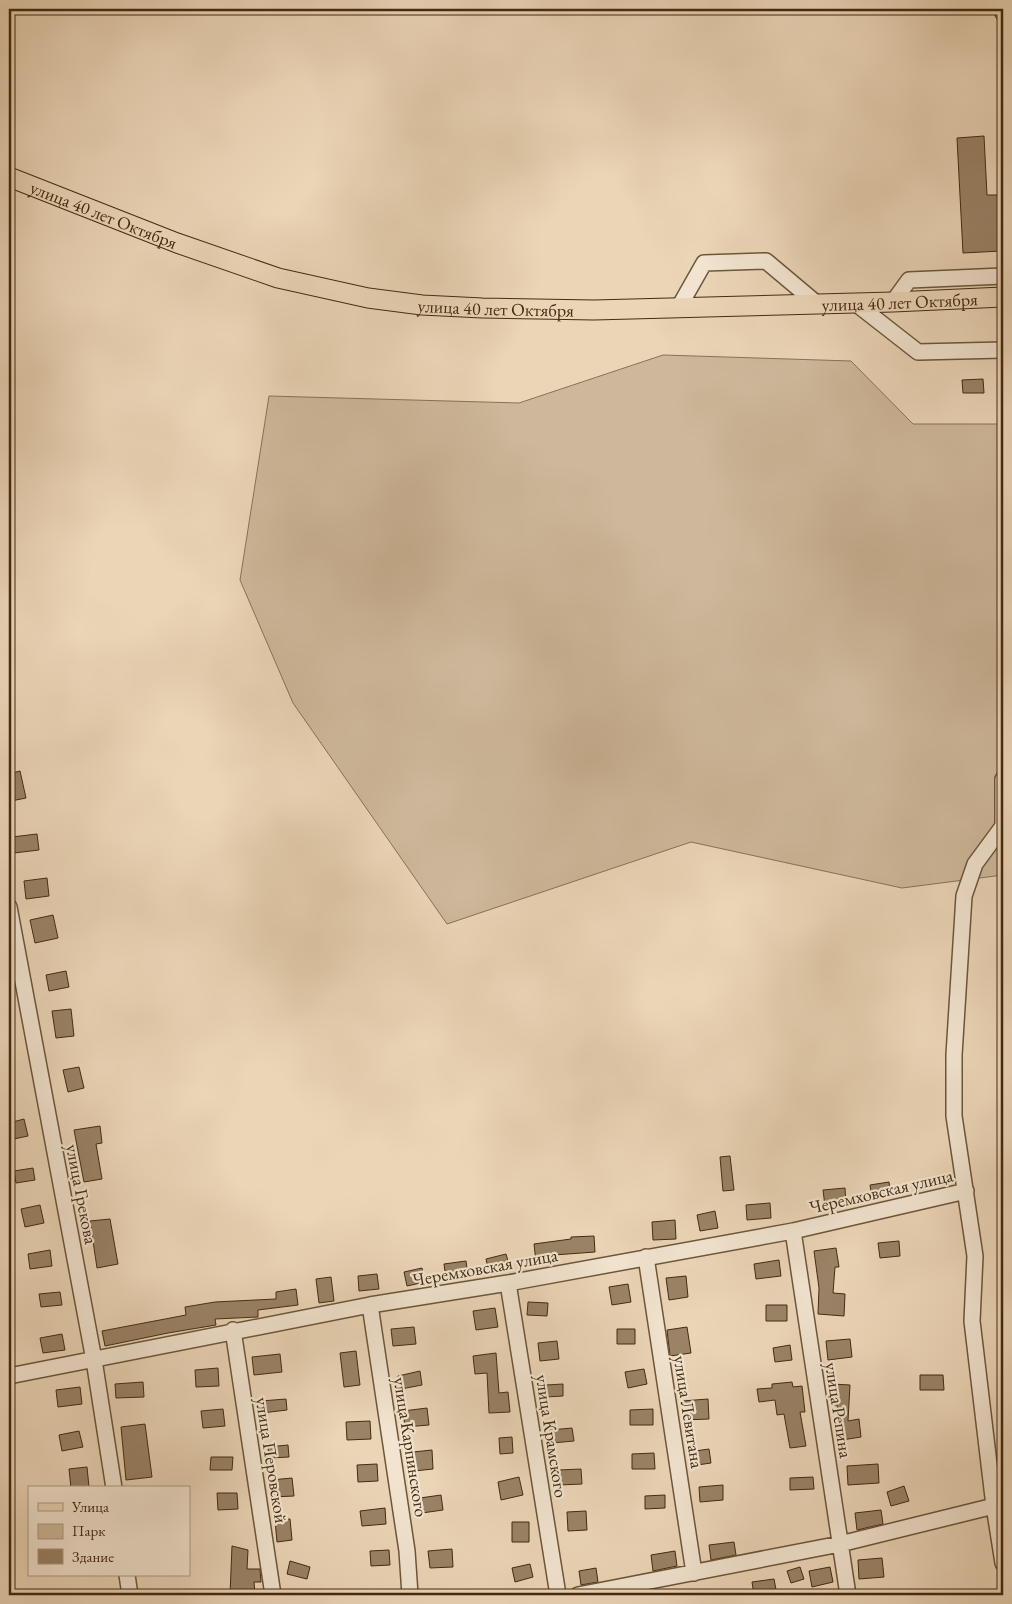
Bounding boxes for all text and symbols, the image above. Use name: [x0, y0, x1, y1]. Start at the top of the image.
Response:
street label: улица 40 лет Октября: [27, 175, 181, 254]
street label: улица 40 лет Октября: [821, 287, 978, 315]
street label: улица 40 лет Октября: [416, 293, 574, 321]
street label: улица Грекова: [61, 1142, 103, 1247]
street label: Черемховская улица: [807, 1163, 956, 1219]
street label: Черемховская улица: [411, 1243, 560, 1291]
street label: улица Левитана: [669, 1354, 709, 1471]
street label: улица Репина: [820, 1360, 858, 1460]
street label: улица Крамского: [531, 1373, 573, 1499]
street label: улица Карпинского: [389, 1375, 433, 1519]
street label: улица Перовской: [251, 1395, 293, 1525]
legend: [28, 1486, 190, 1576]
text: Улица: [71, 1497, 109, 1516]
text: Парк: [72, 1521, 105, 1540]
text: Здание: [72, 1547, 114, 1566]

